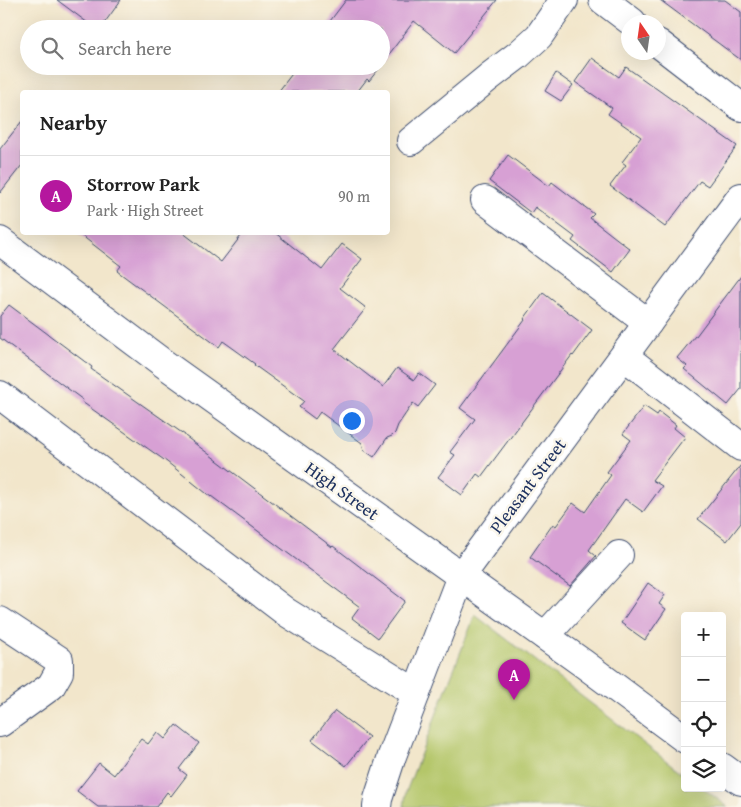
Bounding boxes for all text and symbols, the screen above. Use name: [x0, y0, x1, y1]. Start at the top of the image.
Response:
north arrow: [621, 15, 666, 60]
search box: [20, 20, 390, 75]
icon: search: [38, 34, 66, 62]
text: Search here: [78, 34, 172, 62]
text: Nearby: [40, 107, 107, 138]
text: Storrow Park: [87, 170, 199, 198]
text: A: [51, 184, 61, 208]
text: 90 m: [338, 184, 370, 208]
text: Park · High Street: [87, 198, 204, 222]
your location: [339, 408, 365, 434]
street label: Pleasant Street: [483, 432, 573, 539]
street label: High Street: [300, 455, 385, 527]
map controls: [681, 612, 726, 792]
button: +: [681, 612, 726, 657]
button: −: [681, 657, 726, 702]
pin: A: [498, 659, 530, 700]
button: locate: [681, 702, 726, 747]
button: layers: [681, 747, 726, 792]

